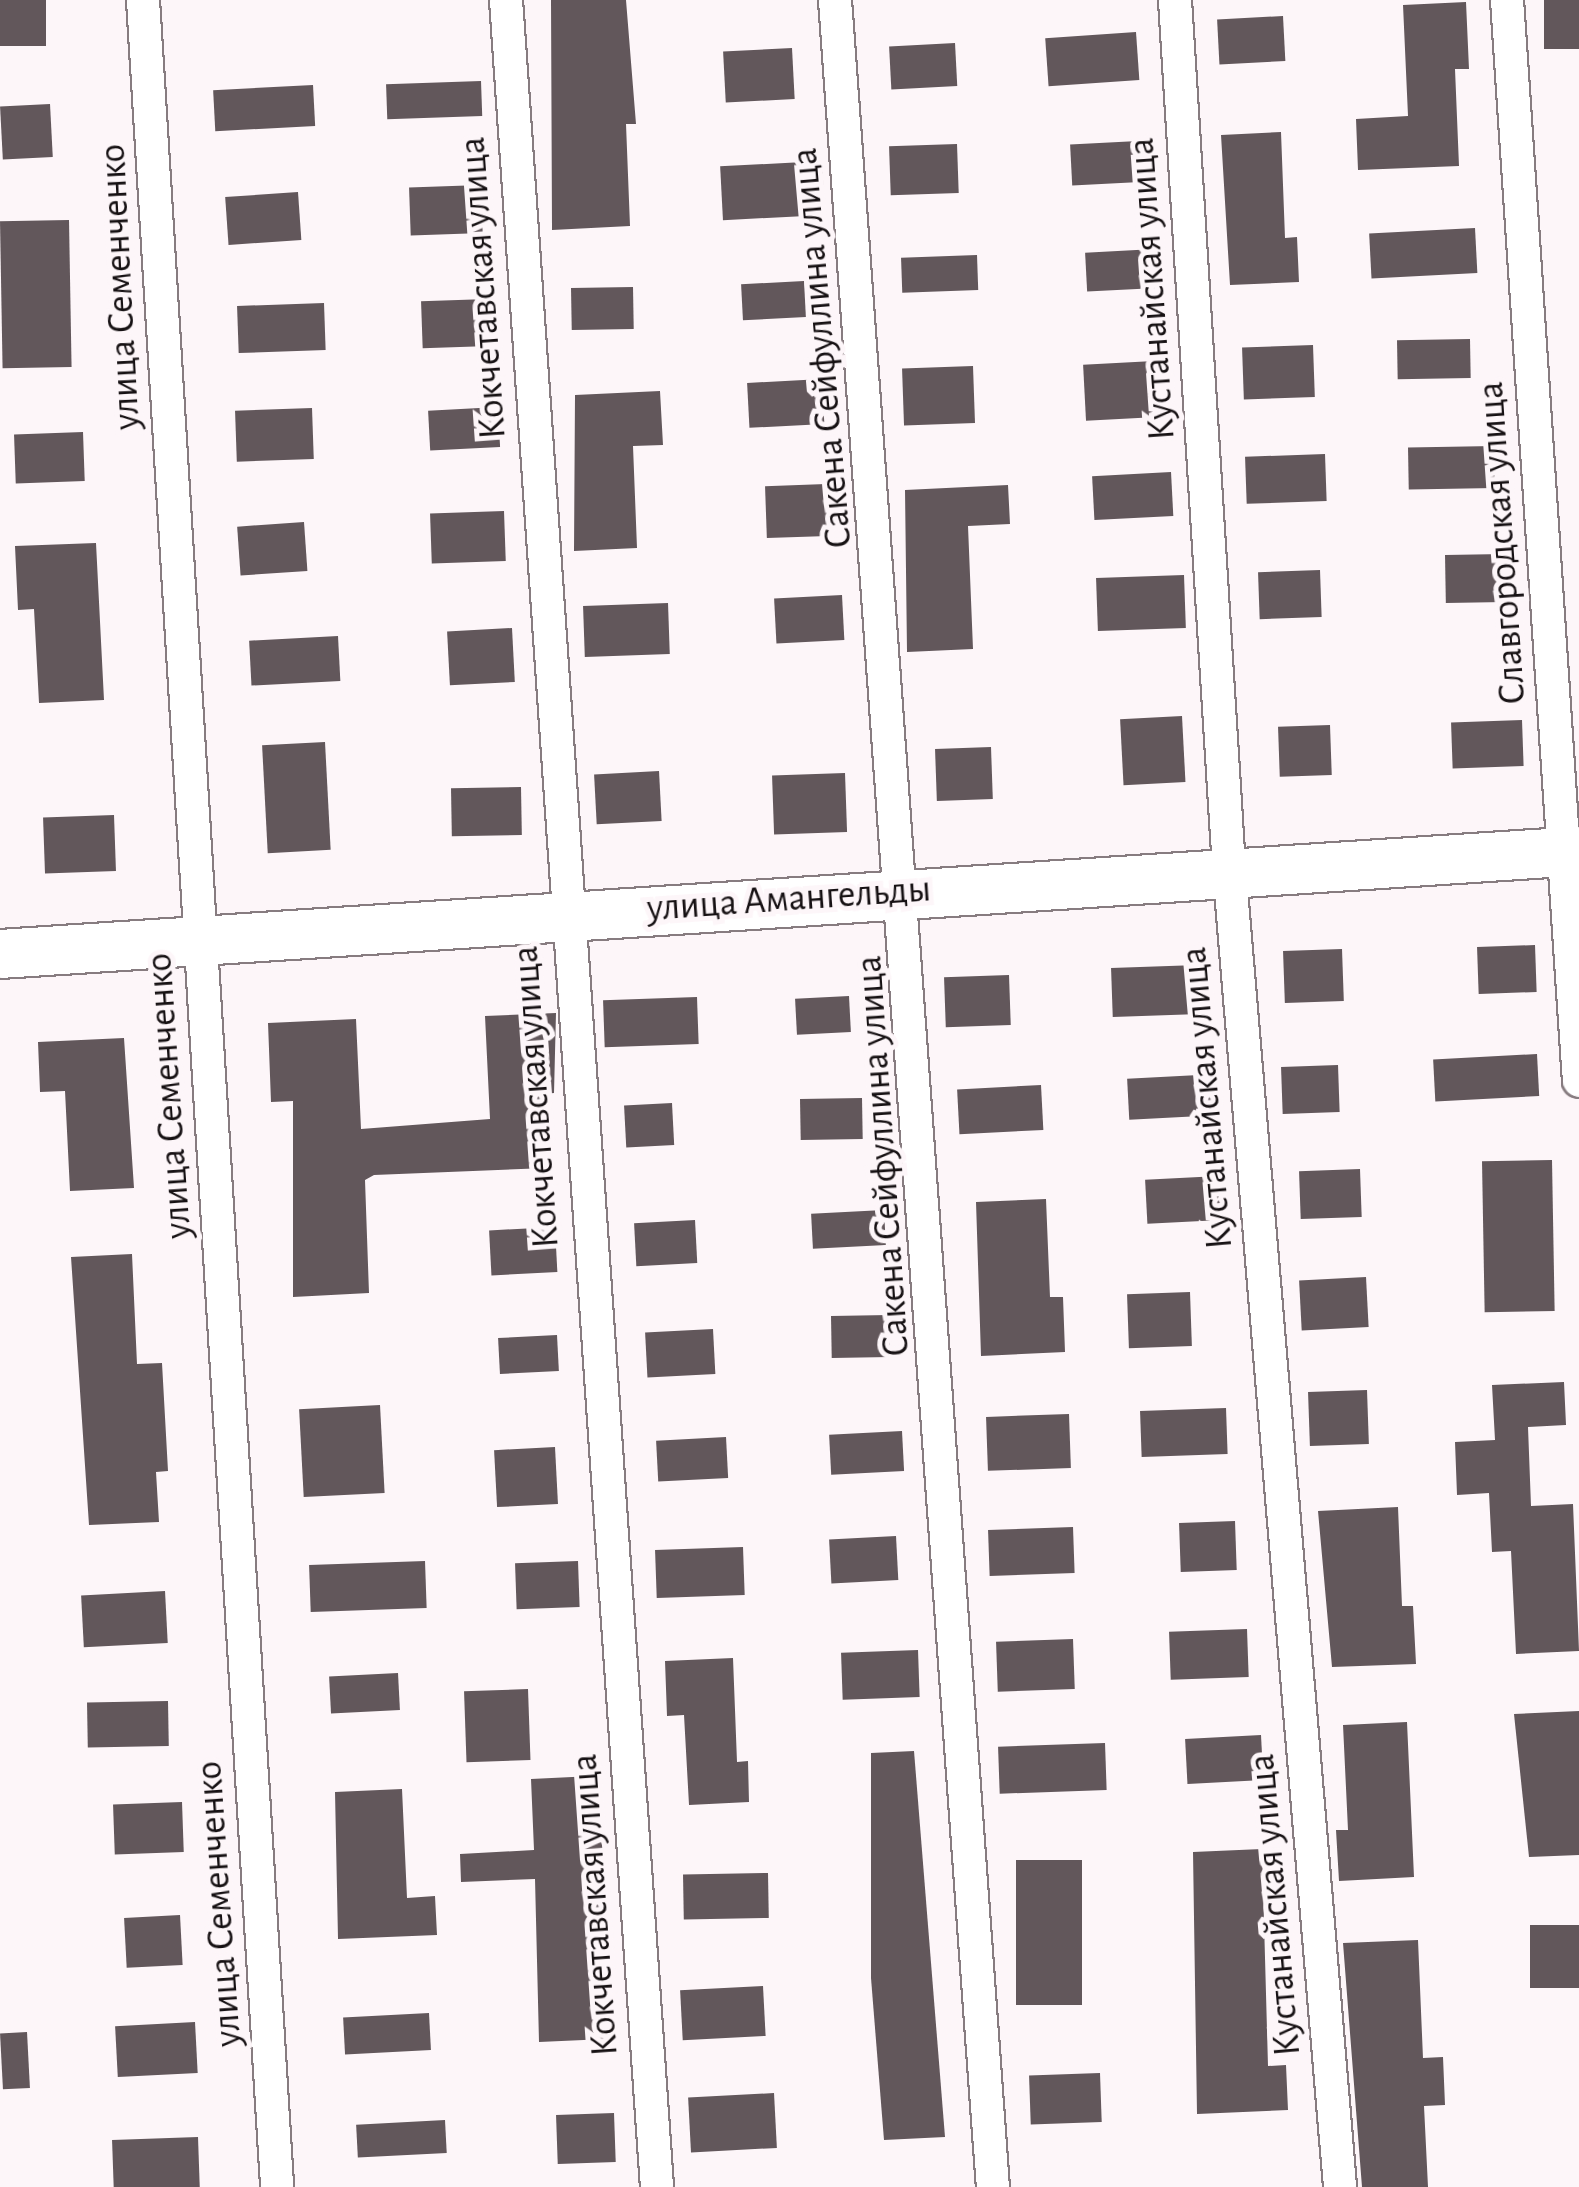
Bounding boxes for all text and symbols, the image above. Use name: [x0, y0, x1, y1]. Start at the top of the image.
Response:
street label: Кокчетавская улица: [451, 135, 517, 441]
street label: Кустанайская улица: [1120, 136, 1186, 442]
street label: улица Семенченко: [91, 143, 151, 431]
street label: Сакена Сейфуллина улица: [783, 146, 863, 550]
street label: Славгородская улица: [1469, 380, 1537, 706]
street label: улица Амангельды: [645, 867, 933, 933]
street label: Кокчетавская улица: [504, 944, 570, 1250]
street label: Кустанайская улица: [1172, 945, 1244, 1251]
street label: улица Семенченко: [137, 952, 203, 1240]
street label: Сакена Сейфуллина улица: [847, 954, 921, 1358]
street label: Кокчетавская улица: [563, 1752, 629, 2058]
street label: Кустанайская улица: [1240, 1752, 1312, 2058]
street label: улица Семенченко: [187, 1760, 253, 2048]

